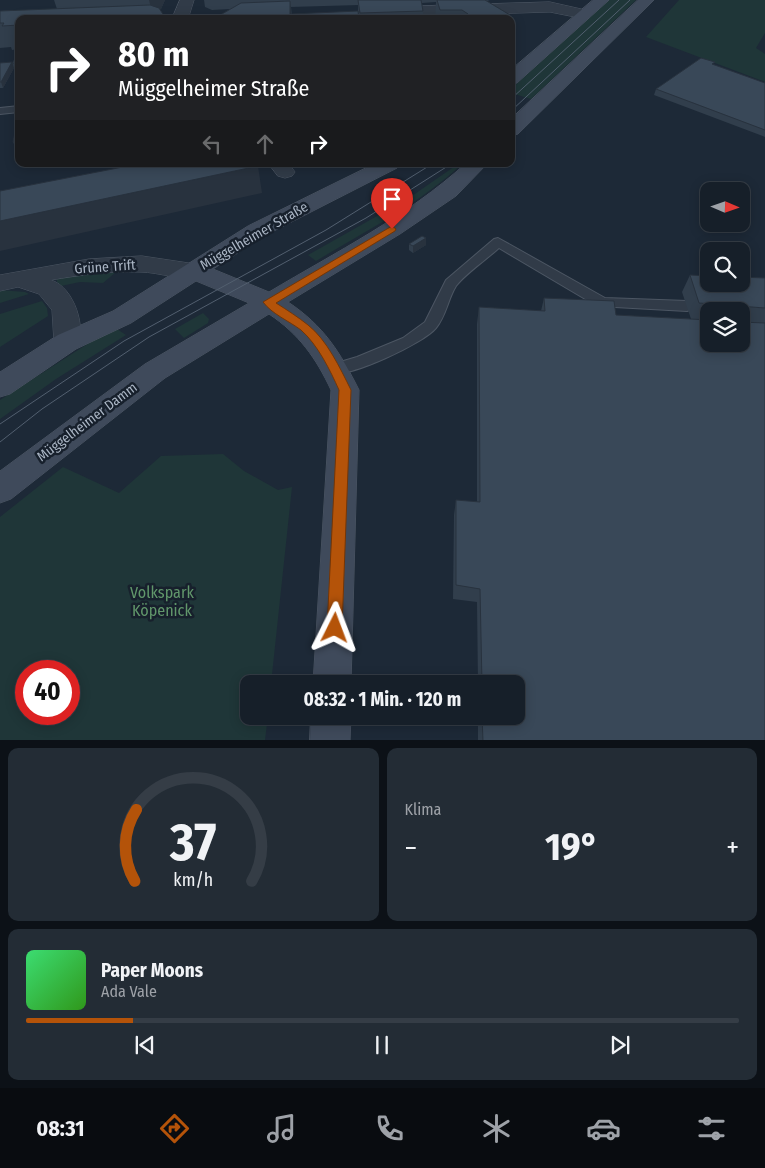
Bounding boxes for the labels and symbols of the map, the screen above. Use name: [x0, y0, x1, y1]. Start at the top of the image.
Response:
pin: [371, 178, 413, 229]
north arrow: [700, 182, 750, 232]
street label: Müggelheimer Straße: [197, 198, 311, 274]
street label: Grüne Trift: [74, 256, 137, 278]
street label: Müggelheimer Damm: [34, 379, 140, 465]
park label: Volkspark Köpenick: [130, 583, 194, 620]
position arrow: [308, 601, 360, 653]
speed limit sign: 40: [15, 660, 80, 725]

